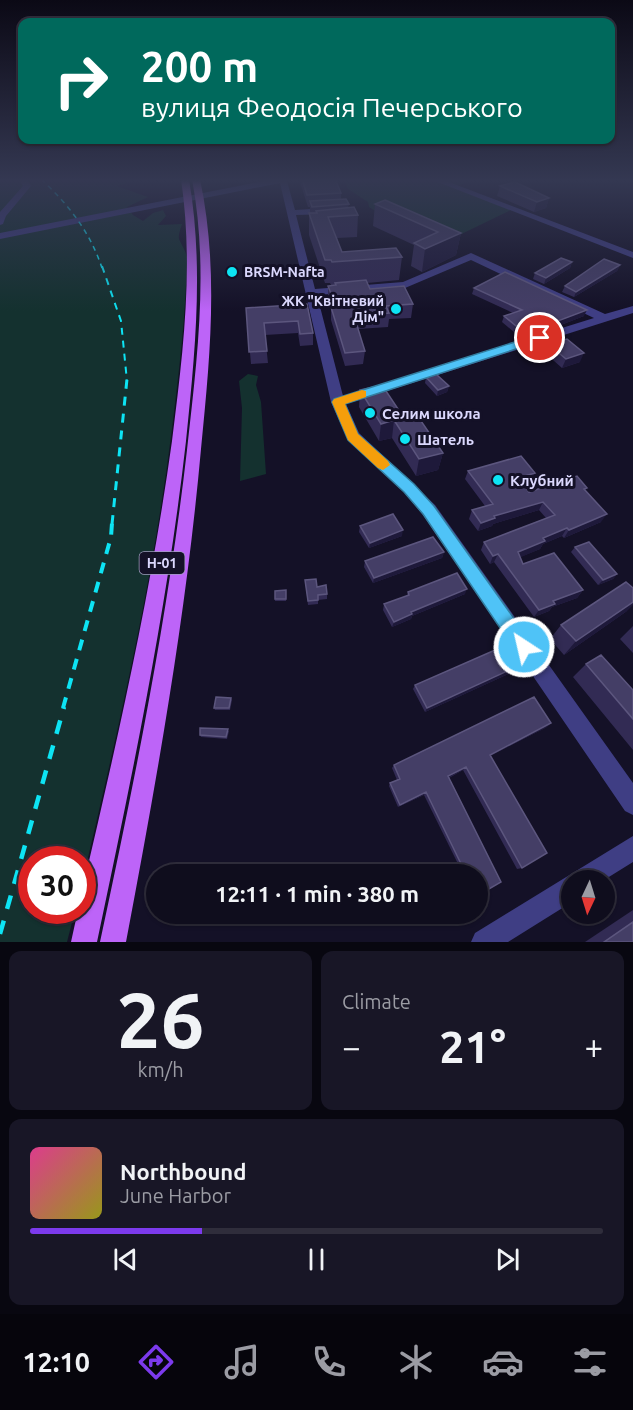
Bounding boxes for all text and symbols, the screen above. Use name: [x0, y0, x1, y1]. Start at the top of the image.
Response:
icon: right: [42, 42, 120, 120]
text: 200 m: [141, 43, 258, 90]
text: вулиця Феодосія Печерського: [141, 92, 523, 122]
place label: BRSM-Nafta: [244, 264, 325, 280]
marker: BRSM-Nafta: [225, 265, 239, 279]
place label: ЖК "Квітневий Дім": [282, 293, 384, 325]
marker: ЖК "Квітневий Дім": [389, 302, 403, 316]
pin: [514, 312, 565, 363]
icon: arrive: [523, 321, 556, 354]
place label: Селим школа: [382, 405, 481, 422]
marker: Селим школа: [363, 406, 377, 420]
place label: Шатель: [417, 431, 474, 448]
marker: Шатель: [398, 432, 412, 446]
place label: Клубний: [510, 472, 574, 489]
marker: Клубний: [491, 473, 505, 487]
road number: Н-01: [140, 552, 184, 574]
position arrow: [492, 615, 556, 679]
speed limit sign: 30: [18, 846, 96, 924]
north arrow: [561, 870, 615, 924]
map controls: [561, 870, 615, 924]
text: 12:11 · 1 min · 380 m: [215, 881, 419, 906]
text: 26: [117, 975, 204, 1063]
text: Climate: [342, 990, 411, 1013]
text: 21°: [439, 1021, 506, 1072]
text: −: [342, 1028, 361, 1065]
text: +: [584, 1028, 603, 1065]
text: km/h: [137, 1058, 184, 1081]
text: Northbound: [120, 1159, 246, 1184]
text: June Harbor: [120, 1184, 231, 1207]
icon: previous: [109, 1243, 142, 1276]
icon: pause: [300, 1243, 333, 1276]
icon: next: [491, 1243, 524, 1276]
icon: directions: [135, 1341, 177, 1383]
icon: music: [221, 1341, 263, 1383]
icon: phone: [308, 1341, 350, 1383]
icon: climate: [395, 1341, 437, 1383]
icon: car: [482, 1341, 524, 1383]
icon: filters: [569, 1341, 611, 1383]
text: 12:10: [22, 1347, 90, 1377]

